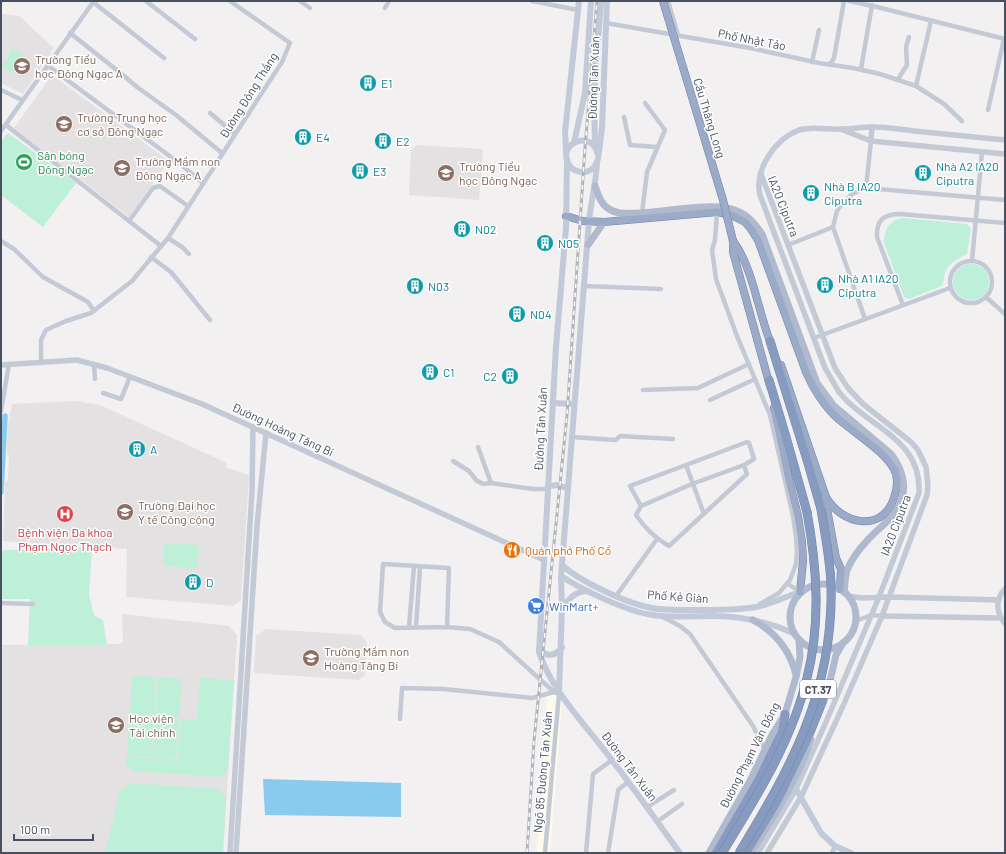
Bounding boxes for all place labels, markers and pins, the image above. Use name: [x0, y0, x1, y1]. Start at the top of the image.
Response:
place label: Trường Tiểu học Đông Ngạc A: [35, 52, 123, 80]
school or university icon: Trường Tiểu học Đông Ngạc A: [12, 56, 32, 76]
building icon: E1: [358, 73, 378, 93]
place label: E1: [381, 76, 392, 90]
place label: Trường Trung học cơ sở Đông Ngạc: [77, 110, 167, 138]
school or university icon: Trường Trung học cơ sở Đông Ngạc: [54, 114, 74, 134]
building icon: E4: [293, 127, 313, 147]
place label: E4: [316, 130, 330, 144]
building icon: E2: [373, 131, 393, 151]
place label: E2: [396, 134, 410, 148]
place label: Sân bóng Đông Ngạc: [37, 148, 94, 176]
sports icon: Sân bóng Đông Ngạc: [14, 152, 34, 172]
place label: Trường Mầm non Đông Ngạc A: [135, 154, 220, 182]
school or university icon: Trường Mầm non Đông Ngạc A: [112, 158, 132, 178]
place label: Trường Tiểu học Đông Ngạc: [459, 159, 537, 187]
place label: Nhà A2 IA20 Ciputra: [936, 159, 999, 187]
building icon: E3: [350, 161, 370, 181]
school or university icon: Trường Tiểu học Đông Ngạc: [436, 163, 456, 183]
building icon: Nhà A2 IA20 Ciputra: [913, 163, 933, 183]
place label: E3: [373, 164, 386, 178]
place label: Nhà B IA20 Ciputra: [824, 179, 881, 207]
building icon: Nhà B IA20 Ciputra: [801, 183, 821, 203]
building icon: N02: [452, 219, 472, 239]
place label: N02: [475, 222, 496, 236]
building icon: N05: [535, 233, 555, 253]
place label: N05: [558, 236, 579, 250]
place label: Nhà A1 IA20 Ciputra: [838, 271, 899, 299]
building icon: Nhà A1 IA20 Ciputra: [815, 275, 835, 295]
building icon: N03: [405, 276, 425, 296]
place label: N03: [428, 279, 449, 293]
building icon: N04: [507, 304, 527, 324]
place label: N04: [530, 307, 552, 321]
building icon: C1: [420, 362, 440, 382]
place label: C1: [443, 365, 454, 379]
building icon: C2: [500, 366, 520, 386]
place label: C2: [483, 369, 497, 383]
building icon: A: [127, 439, 147, 459]
place label: A: [150, 442, 157, 456]
place label: Trường Đại học Y tế Công cộng: [138, 498, 216, 526]
school or university icon: Trường Đại học Y tế Công cộng: [115, 502, 135, 522]
hospital icon: Bệnh viện Đa khoa Phạm Ngọc Thạch: [55, 504, 75, 524]
place label: Bệnh viện Đa khoa Phạm Ngọc Thạch: [18, 525, 113, 553]
restaurant icon: Quán phở Phố Cổ: [502, 540, 522, 560]
place label: Quán phở Phố Cổ: [525, 543, 611, 557]
building icon: D: [183, 572, 203, 592]
place label: D: [206, 575, 213, 589]
supermarket icon: WinMart+: [526, 596, 546, 616]
place label: WinMart+: [549, 599, 599, 613]
place label: Trường Mầm non Hoàng Tăng Bí: [324, 644, 409, 672]
school or university icon: Trường Mầm non Hoàng Tăng Bí: [301, 648, 321, 668]
place label: Học viện Tài chính: [129, 711, 175, 739]
school or university icon: Học viện Tài chính: [106, 715, 126, 735]

